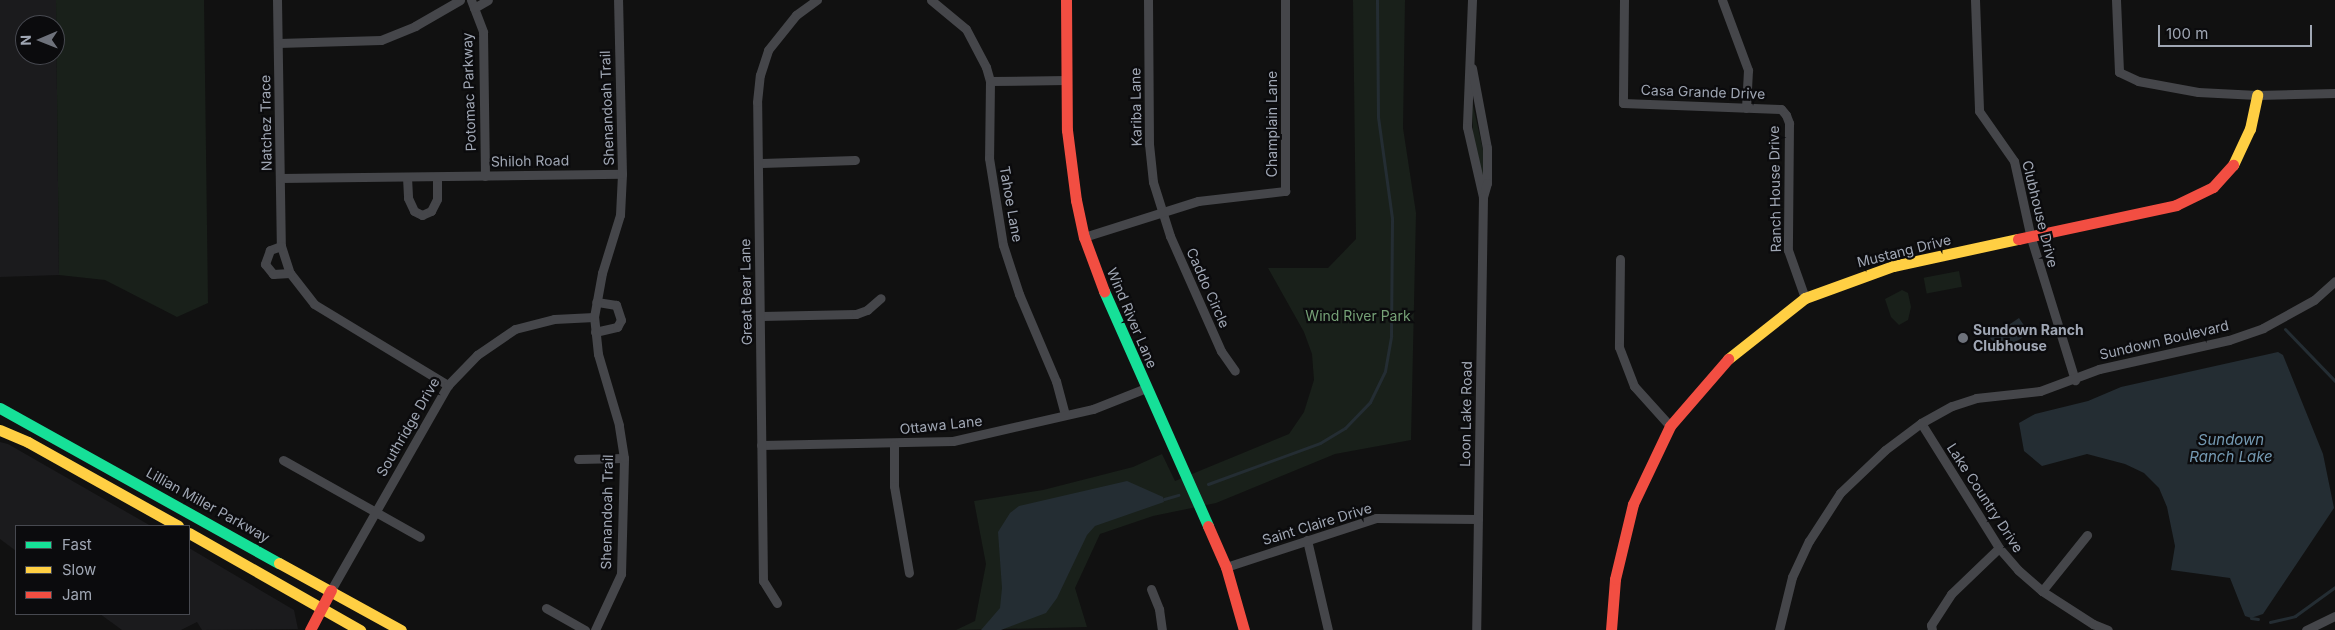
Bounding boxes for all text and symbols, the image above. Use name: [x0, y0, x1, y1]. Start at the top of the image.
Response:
north arrow: [15, 15, 65, 65]
scale bar: [2160, 15, 2314, 47]
text: 100 m: [2166, 24, 2208, 43]
street label: Potomac Parkway: [459, 32, 479, 152]
text: N: [17, 35, 34, 46]
street label: Shenandoah Trail: [597, 50, 617, 166]
street label: Kariba Lane: [1127, 67, 1145, 147]
street label: Champlain Lane: [1264, 71, 1280, 177]
street label: Natchez Trace: [257, 75, 275, 171]
street label: Casa Grande Drive: [1640, 81, 1766, 103]
street label: Ranch House Drive: [1765, 126, 1785, 252]
street label: Shiloh Road: [491, 152, 569, 170]
street label: Clubhouse Drive: [2019, 159, 2061, 269]
street label: Tahoe Lane: [996, 165, 1026, 243]
street label: Mustang Drive: [1855, 231, 1953, 271]
street label: Great Bear Lane: [737, 238, 755, 346]
street label: Caddo Circle: [1183, 245, 1233, 331]
street label: Wind River Lane: [1103, 265, 1161, 371]
park label: Wind River Park: [1305, 308, 1411, 324]
street label: Sundown Boulevard: [2098, 317, 2230, 363]
place label: Sundown Ranch Clubhouse: [1973, 322, 2084, 354]
marker: Sundown Ranch Clubhouse: [1957, 332, 1969, 344]
street label: Loon Lake Road: [1457, 361, 1475, 467]
street label: Southridge Drive: [373, 375, 443, 479]
street label: Ottawa Lane: [899, 412, 983, 438]
water label: Sundown Ranch Lake: [2189, 430, 2273, 465]
street label: Lake Country Drive: [1943, 440, 2027, 556]
street label: Shenandoah Trail: [598, 454, 616, 570]
street label: Lillian Miller Parkway: [143, 464, 273, 546]
street label: Saint Claire Drive: [1260, 499, 1374, 549]
legend: [15, 525, 190, 615]
text: Fast: [62, 535, 92, 554]
text: Slow: [62, 560, 96, 579]
text: Jam: [62, 585, 92, 604]

